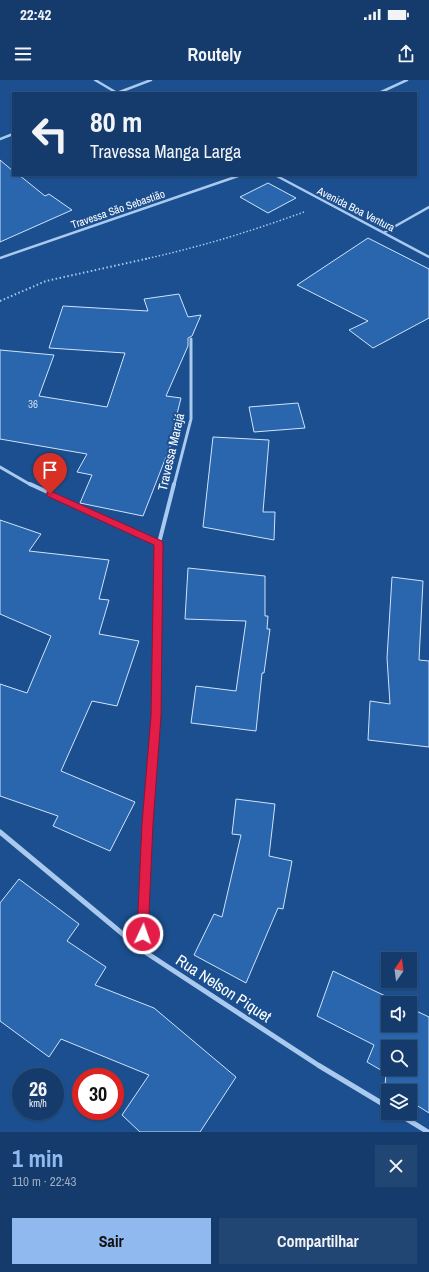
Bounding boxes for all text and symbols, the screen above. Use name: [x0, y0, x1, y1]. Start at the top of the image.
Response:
text: 22:42: [20, 4, 51, 25]
text: Routely: [187, 42, 242, 67]
icon: menu: [12, 43, 34, 65]
icon: share: [395, 43, 417, 65]
text: 80 m: [90, 103, 142, 141]
icon: left: [24, 108, 76, 160]
text: Travessa Manga Larga: [90, 139, 241, 164]
street label: Avenida Boa Ventura: [314, 183, 397, 235]
street label: Travessa São Sebastião: [69, 186, 167, 232]
house number: 36: [28, 397, 38, 411]
street label: Travessa Marajá: [154, 412, 188, 492]
pin: [33, 453, 67, 494]
icon: arrive: [39, 459, 61, 481]
position arrow: [122, 913, 164, 955]
street label: Rua Nelson Piquet: [172, 949, 276, 1027]
north arrow: [381, 952, 417, 988]
map controls: [381, 952, 417, 1120]
button: sound: [381, 996, 417, 1032]
button: search: [381, 1040, 417, 1076]
speed limit sign: 30: [72, 1068, 124, 1120]
text: 26: [29, 1075, 47, 1102]
button: layers: [381, 1084, 417, 1120]
text: km/h: [29, 1097, 47, 1110]
text: 1 min: [12, 1142, 63, 1174]
button: close: [375, 1145, 417, 1187]
text: 110 m · 22:43: [12, 1173, 76, 1190]
button: Sair: [12, 1218, 211, 1264]
button: Compartilhar: [219, 1218, 417, 1264]

